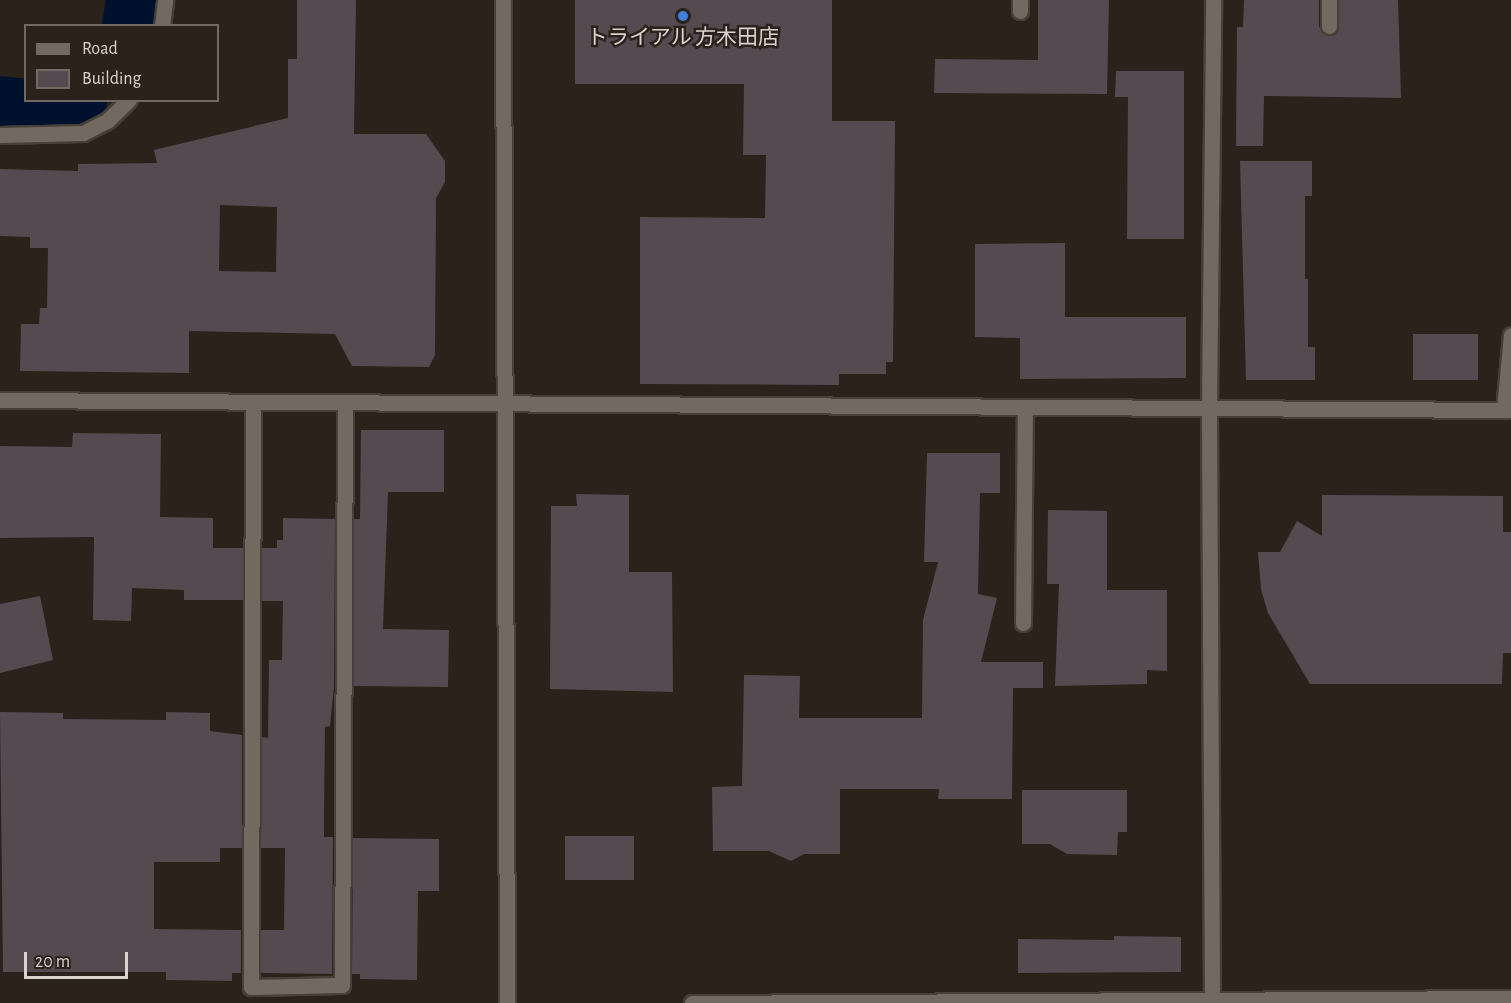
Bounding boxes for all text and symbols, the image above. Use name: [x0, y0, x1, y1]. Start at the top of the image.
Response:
marker: トライアル 方木田店: [676, 9, 690, 23]
legend: [24, 24, 219, 102]
place label: トライアル 方木田店: [587, 25, 779, 51]
text: Road: [82, 40, 118, 58]
text: Building: [82, 70, 141, 88]
scale bar: [27, 940, 130, 978]
text: 20 m: [35, 953, 70, 971]

